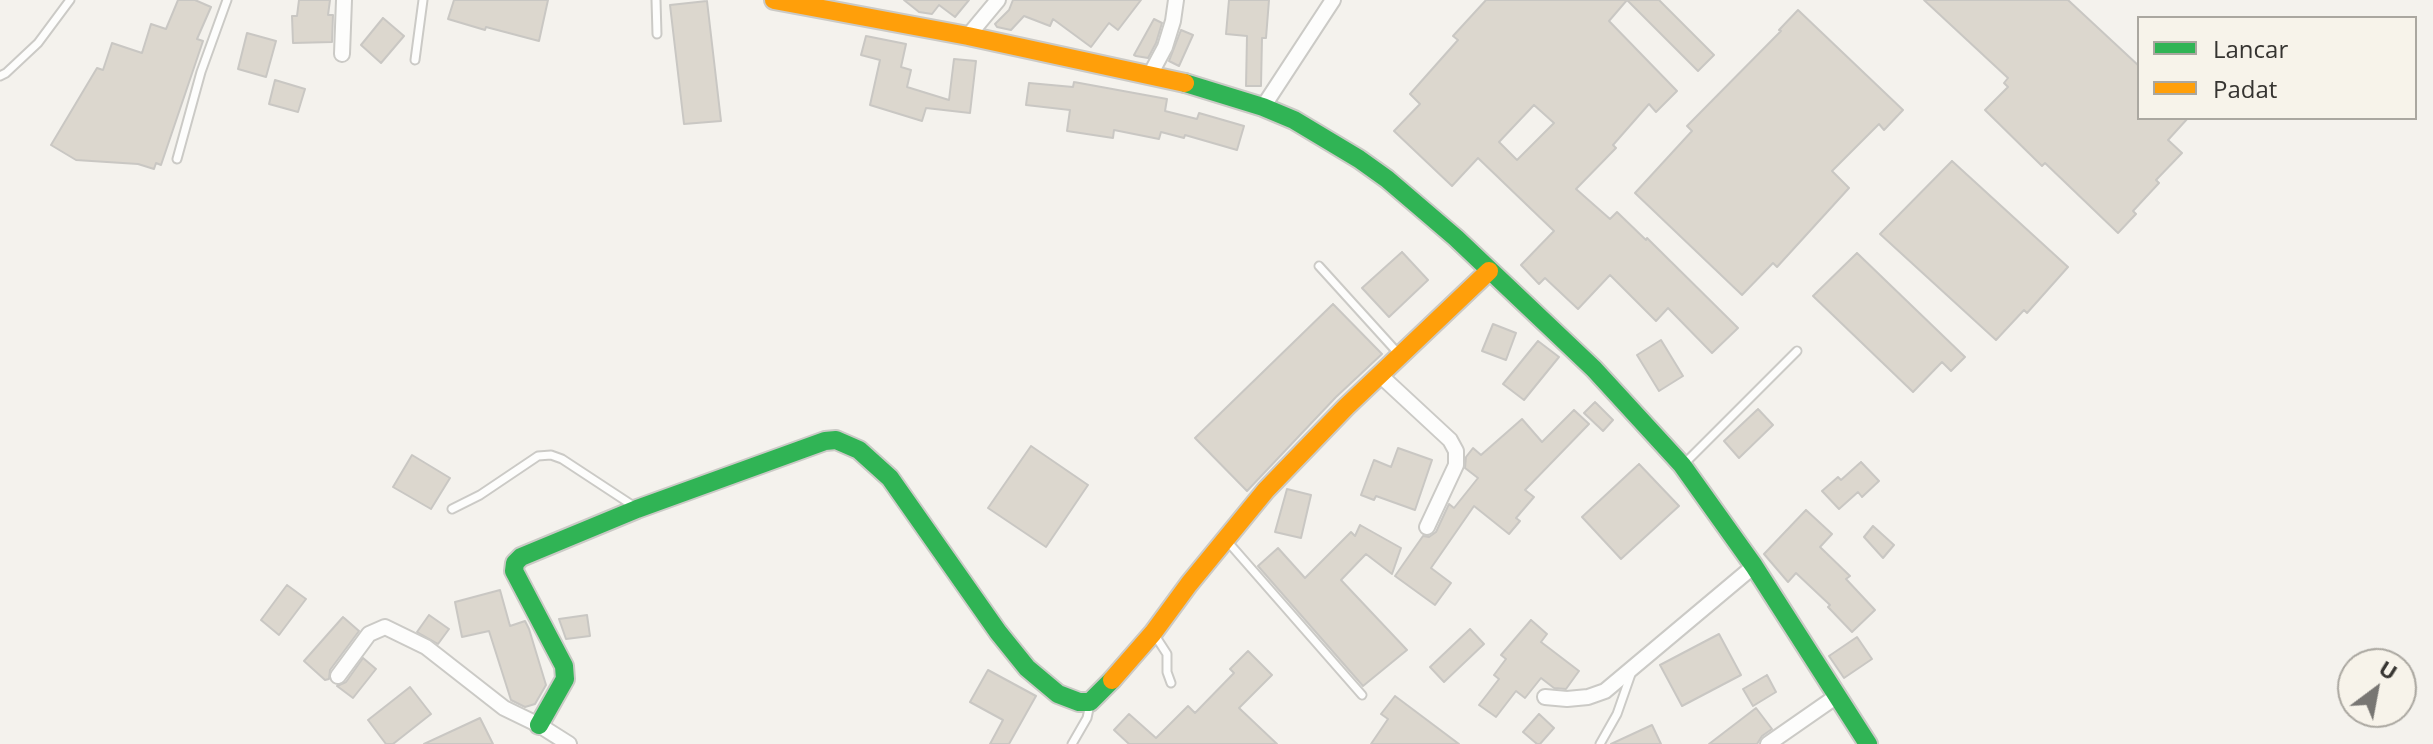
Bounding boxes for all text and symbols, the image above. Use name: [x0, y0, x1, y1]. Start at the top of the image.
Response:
legend: [2137, 16, 2417, 120]
text: Lancar: [2213, 32, 2288, 65]
text: Padat: [2213, 72, 2277, 105]
north arrow: [2337, 648, 2417, 728]
text: U: [2374, 652, 2404, 686]

